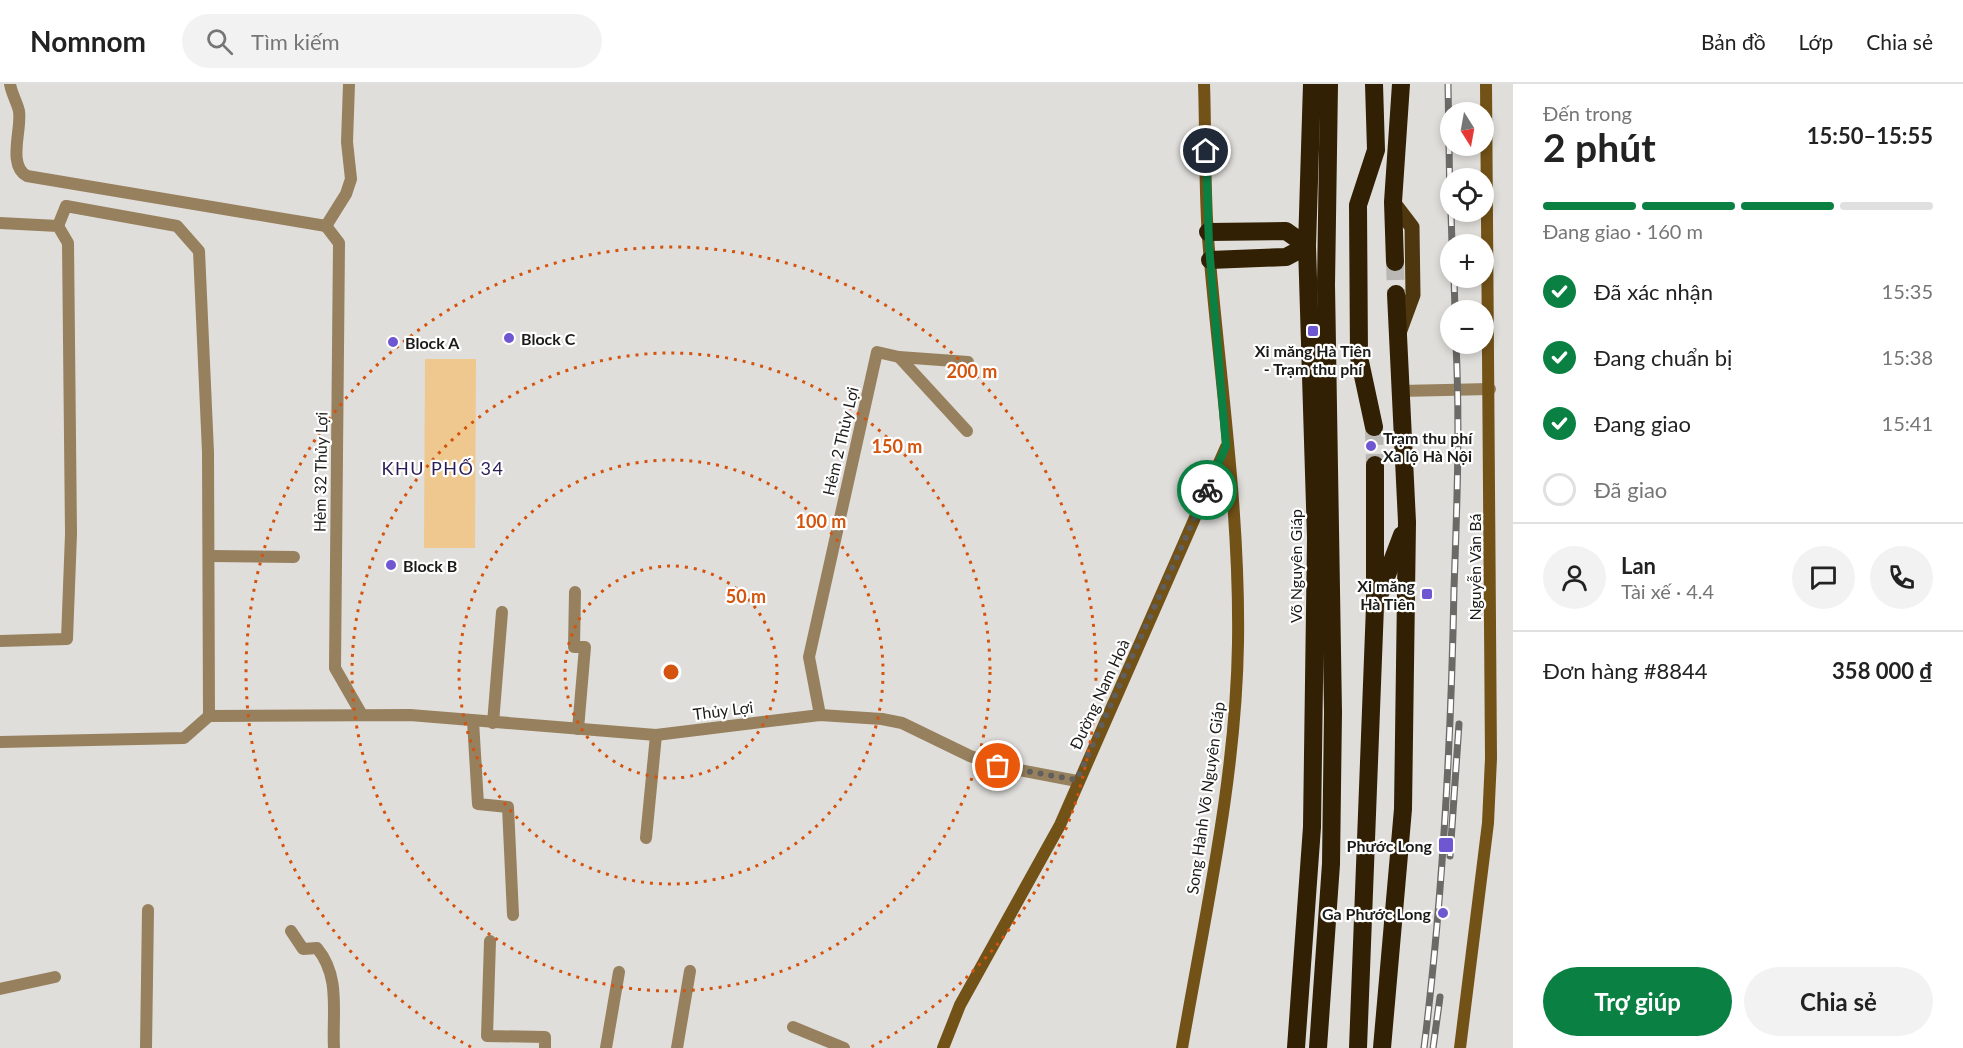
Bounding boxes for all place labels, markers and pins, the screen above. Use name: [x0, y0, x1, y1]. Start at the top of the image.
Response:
pin: [1180, 125, 1231, 176]
marker: Xi măng Hà Tiên - Trạm thu phí: [1306, 324, 1320, 338]
place label: Block C: [521, 329, 576, 348]
marker: Block C: [502, 331, 516, 345]
place label: Block A: [405, 333, 460, 352]
marker: Block A: [386, 335, 400, 349]
place label: Xi măng Hà Tiên - Trạm thu phí: [1255, 341, 1371, 378]
place label: Trạm thu phí Xa lộ Hà Nội: [1383, 428, 1473, 465]
marker: Trạm thu phí Xa lộ Hà Nội: [1364, 439, 1378, 453]
place label: Block B: [403, 556, 457, 575]
marker: Block B: [384, 558, 398, 572]
place label: Xi măng Hà Tiên: [1357, 576, 1416, 613]
marker: Xi măng Hà Tiên: [1420, 587, 1434, 601]
centre of rings: [661, 662, 681, 682]
pin: [972, 740, 1023, 791]
place label: Phước Long: [1347, 836, 1433, 855]
marker: Phước Long: [1437, 836, 1455, 854]
place label: Ga Phước Long: [1322, 904, 1432, 923]
marker: Ga Phước Long: [1436, 906, 1450, 920]

